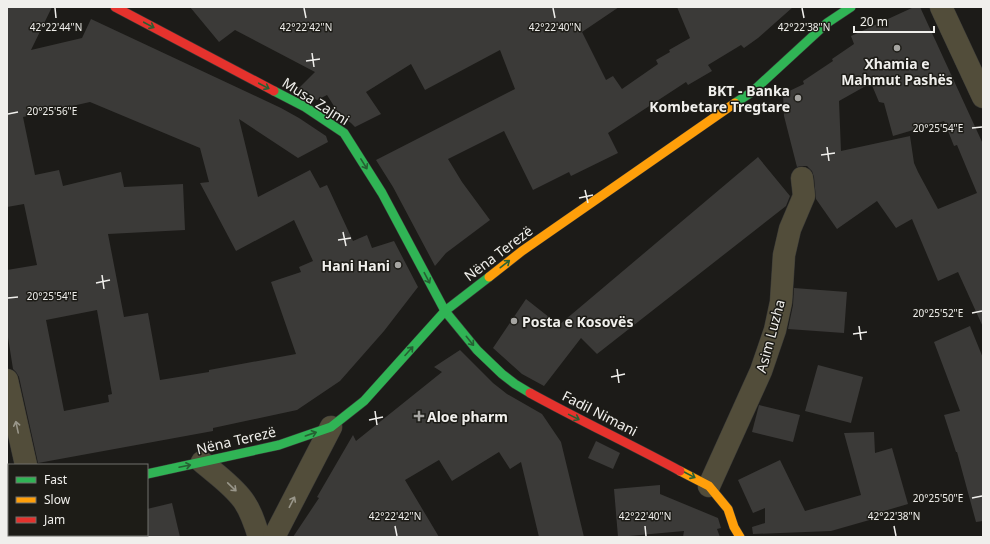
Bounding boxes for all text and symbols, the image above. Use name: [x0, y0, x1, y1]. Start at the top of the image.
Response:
scale bar: [854, 8, 934, 34]
text: 20 m: [860, 13, 888, 30]
text: 42°22'44"N: [30, 20, 82, 34]
text: 42°22'42"N: [280, 20, 332, 34]
text: 42°22'40"N: [529, 20, 581, 34]
text: 42°22'38"N: [778, 20, 830, 34]
one-way arrow: [143, 22, 155, 29]
marker: Xhamia e Mahmut Pashës: [892, 43, 902, 53]
place label: Xhamia e Mahmut Pashës: [841, 54, 953, 89]
street label: Musa Zajmi: [279, 73, 353, 129]
place label: BKT - Banka Kombetare Tregtare: [649, 81, 790, 116]
one-way arrow: [258, 82, 270, 90]
marker: BKT - Banka Kombetare Tregtare: [793, 93, 803, 103]
text: 20°25'56"E: [27, 104, 77, 118]
text: 20°25'54"E: [913, 121, 963, 135]
one-way arrow: [360, 158, 368, 169]
street label: Nëna Terezë: [460, 221, 536, 285]
place label: Hani Hani: [322, 256, 390, 275]
marker: Hani Hani: [393, 260, 403, 270]
one-way arrow: [499, 260, 510, 269]
one-way arrow: [424, 271, 431, 283]
text: 20°25'54"E: [27, 289, 77, 303]
street label: Asim Luzha: [751, 297, 789, 375]
text: 20°25'52"E: [913, 306, 963, 320]
place label: Posta e Kosovës: [522, 312, 634, 331]
marker: Posta e Kosovës: [509, 316, 519, 326]
one-way arrow: [465, 336, 474, 346]
one-way arrow: [404, 346, 413, 357]
street label: Fadil Nimani: [559, 386, 641, 440]
place label: Aloe pharm: [427, 407, 508, 426]
marker: Aloe pharm: [414, 411, 424, 421]
one-way arrow: [567, 414, 579, 421]
one-way arrow: [13, 421, 21, 434]
street label: Nëna Terezë: [194, 422, 278, 458]
one-way arrow: [304, 429, 316, 437]
one-way arrow: [178, 461, 191, 469]
legend: [8, 464, 148, 536]
text: Fast: [44, 471, 68, 488]
one-way arrow: [684, 472, 696, 479]
one-way arrow: [227, 482, 237, 492]
text: Slow: [44, 491, 71, 508]
text: 20°25'50"E: [913, 491, 963, 505]
one-way arrow: [289, 496, 296, 508]
text: 42°22'42"N: [369, 509, 421, 523]
text: 42°22'40"N: [619, 509, 671, 523]
text: 42°22'38"N: [868, 509, 920, 523]
text: Jam: [43, 511, 65, 528]

